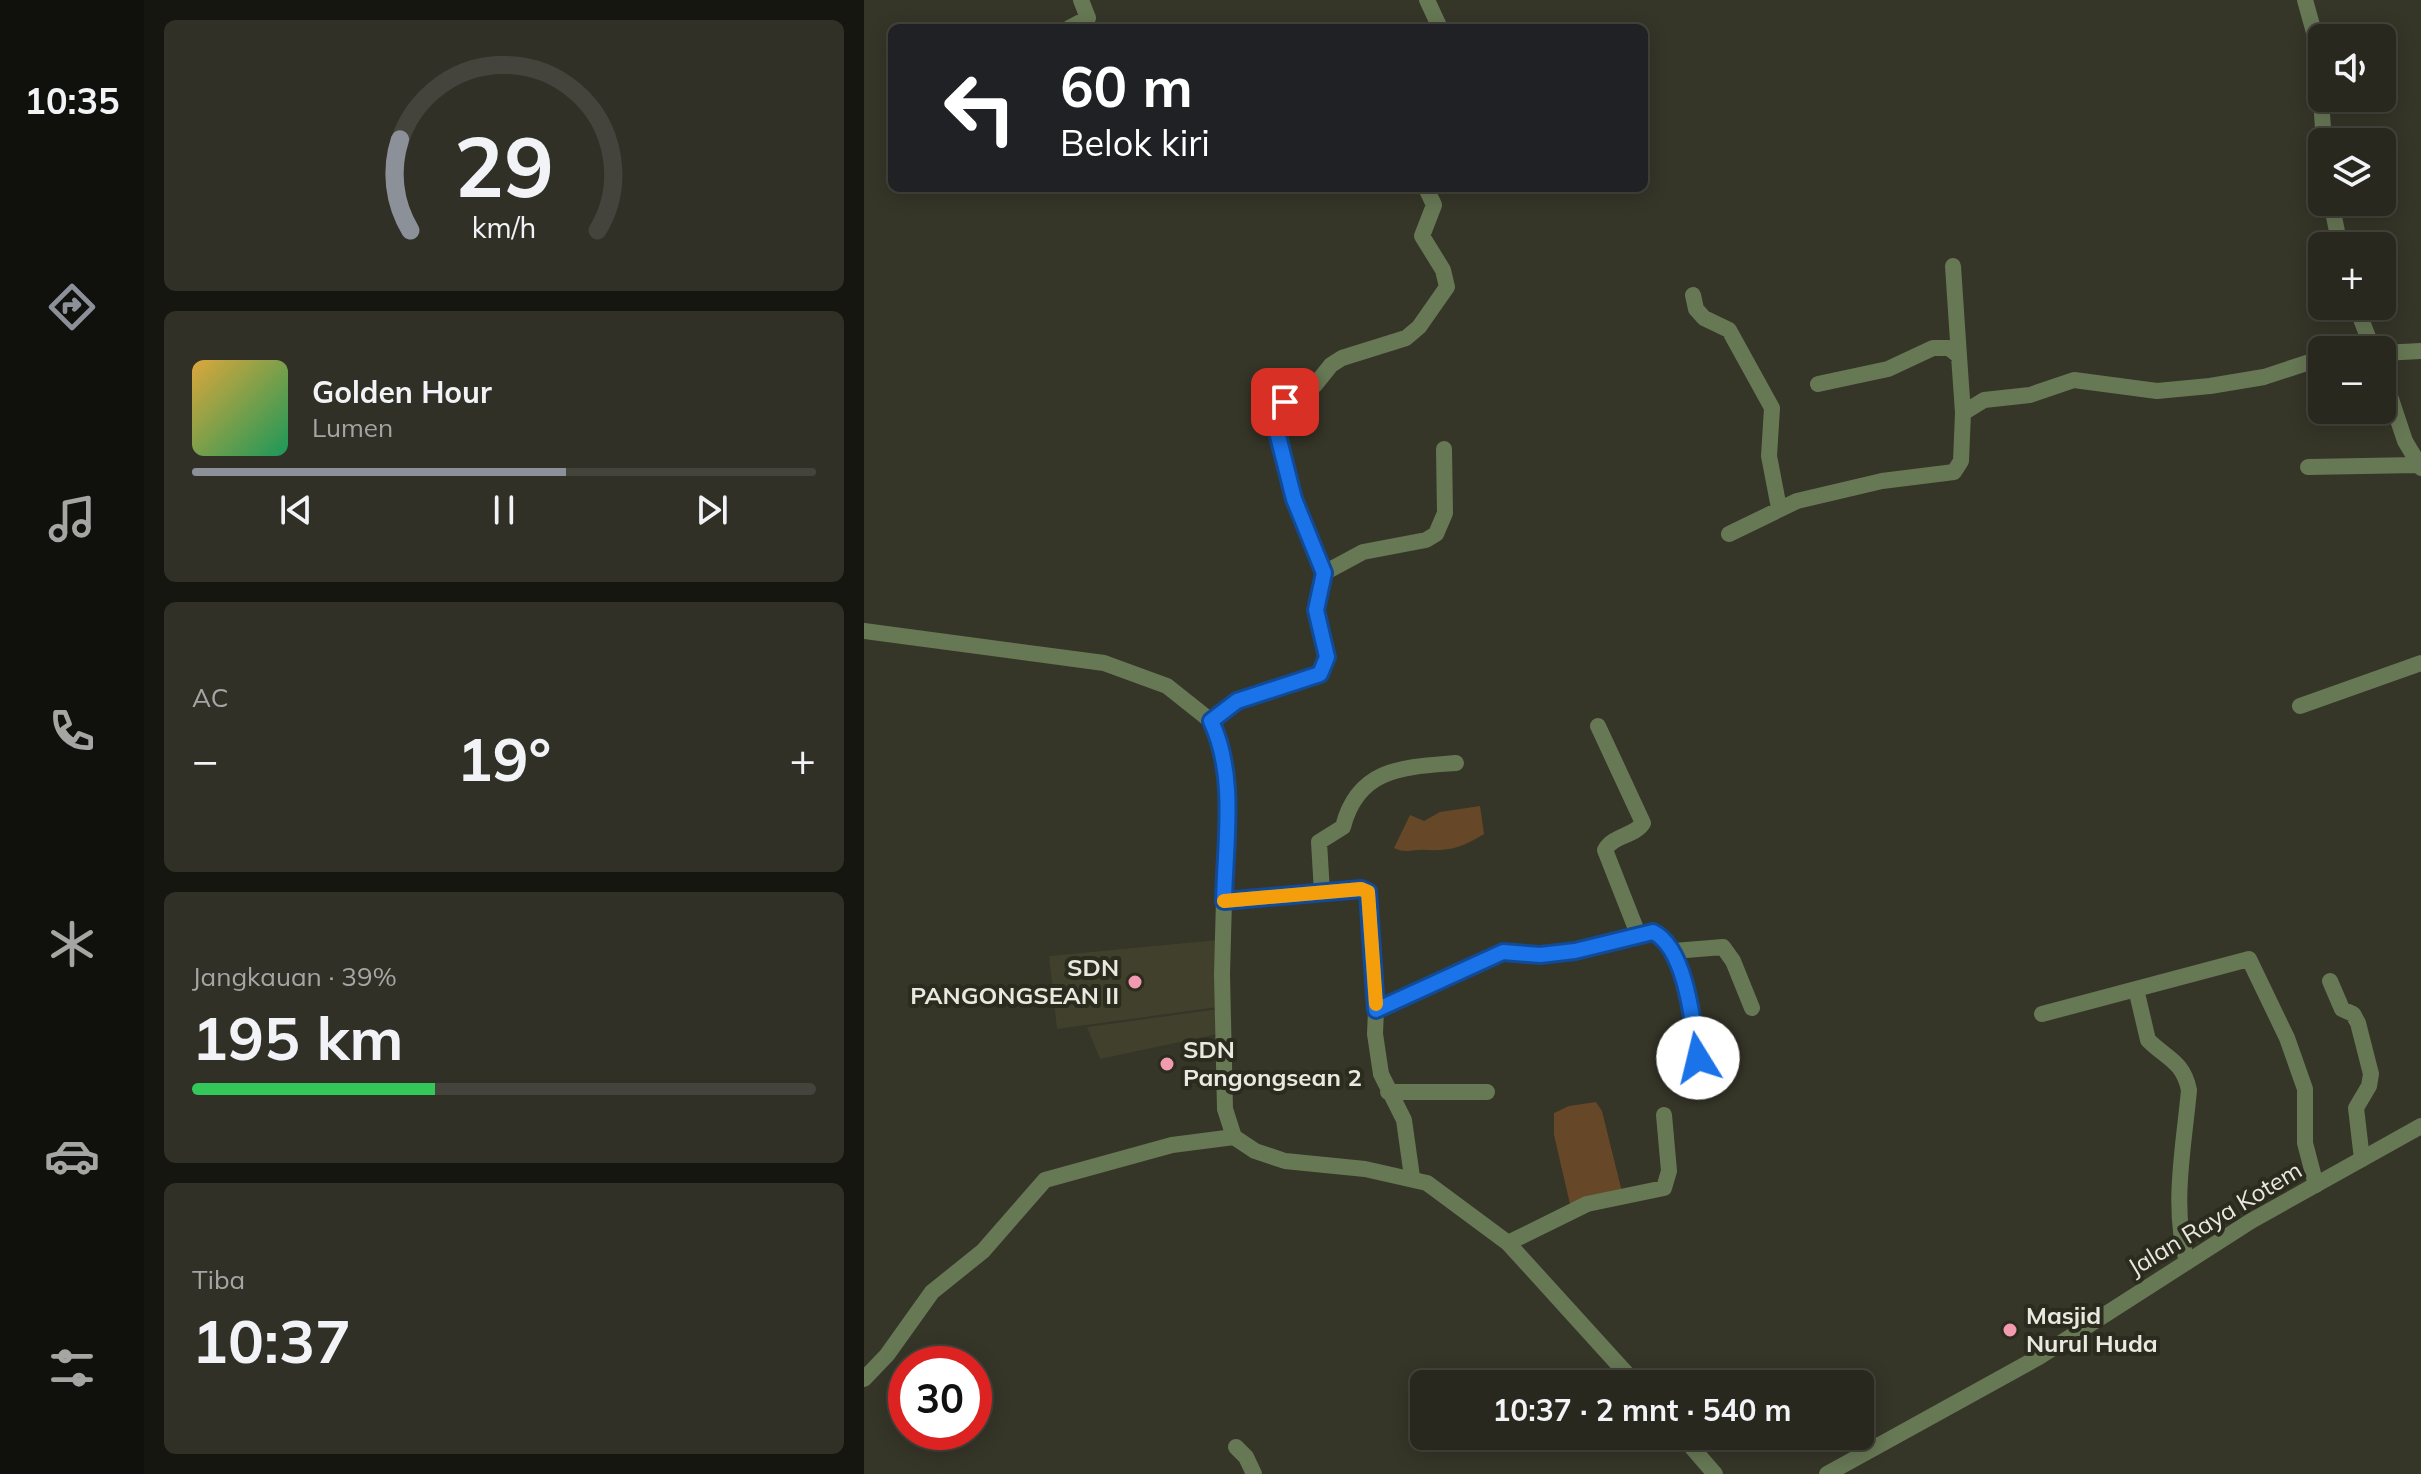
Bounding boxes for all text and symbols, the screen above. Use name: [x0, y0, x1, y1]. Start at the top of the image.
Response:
map controls: [2308, 24, 2396, 424]
button: sound: [2308, 24, 2396, 112]
text: 60 m: [1060, 51, 1193, 121]
icon: left: [928, 56, 1032, 160]
text: 10:35: [24, 78, 120, 123]
text: 29: [454, 113, 554, 218]
text: Belok kiri: [1060, 120, 1210, 165]
button: layers: [2308, 128, 2396, 216]
text: km/h: [472, 210, 536, 246]
button: +: [2308, 232, 2396, 320]
icon: directions: [44, 279, 100, 335]
button: −: [2308, 336, 2396, 424]
pin: [1251, 368, 1319, 436]
text: Golden Hour: [312, 373, 492, 411]
icon: arrive: [1263, 380, 1307, 424]
text: Lumen: [312, 411, 393, 444]
icon: previous: [274, 488, 318, 532]
icon: pause: [482, 488, 526, 532]
icon: next: [690, 488, 734, 532]
icon: music: [44, 491, 100, 547]
text: AC: [192, 681, 229, 714]
icon: phone: [44, 703, 100, 759]
text: 19°: [457, 721, 551, 796]
text: −: [192, 732, 218, 787]
text: +: [790, 732, 816, 787]
icon: climate: [44, 916, 100, 972]
place label: SDN PANGONGSEAN II: [910, 952, 1119, 1010]
text: Jangkauan · 39%: [192, 960, 397, 993]
marker: SDN PANGONGSEAN II: [1126, 973, 1144, 991]
text: 195 km: [192, 1000, 404, 1075]
position arrow: [1656, 1016, 1740, 1100]
place label: SDN Pangongsean 2: [1183, 1034, 1362, 1092]
marker: SDN Pangongsean 2: [1158, 1055, 1176, 1073]
icon: car: [44, 1128, 100, 1184]
street label: Jalan Raya Kotem: [2122, 1154, 2307, 1282]
text: Tiba: [192, 1263, 245, 1296]
place label: Masjid Nurul Huda: [2026, 1300, 2158, 1358]
text: 10:37: [192, 1303, 351, 1378]
marker: Masjid Nurul Huda: [2001, 1321, 2019, 1339]
icon: filters: [44, 1340, 100, 1396]
speed limit sign: 30: [888, 1346, 992, 1450]
text: 10:37 · 2 mnt · 540 m: [1492, 1391, 1792, 1429]

